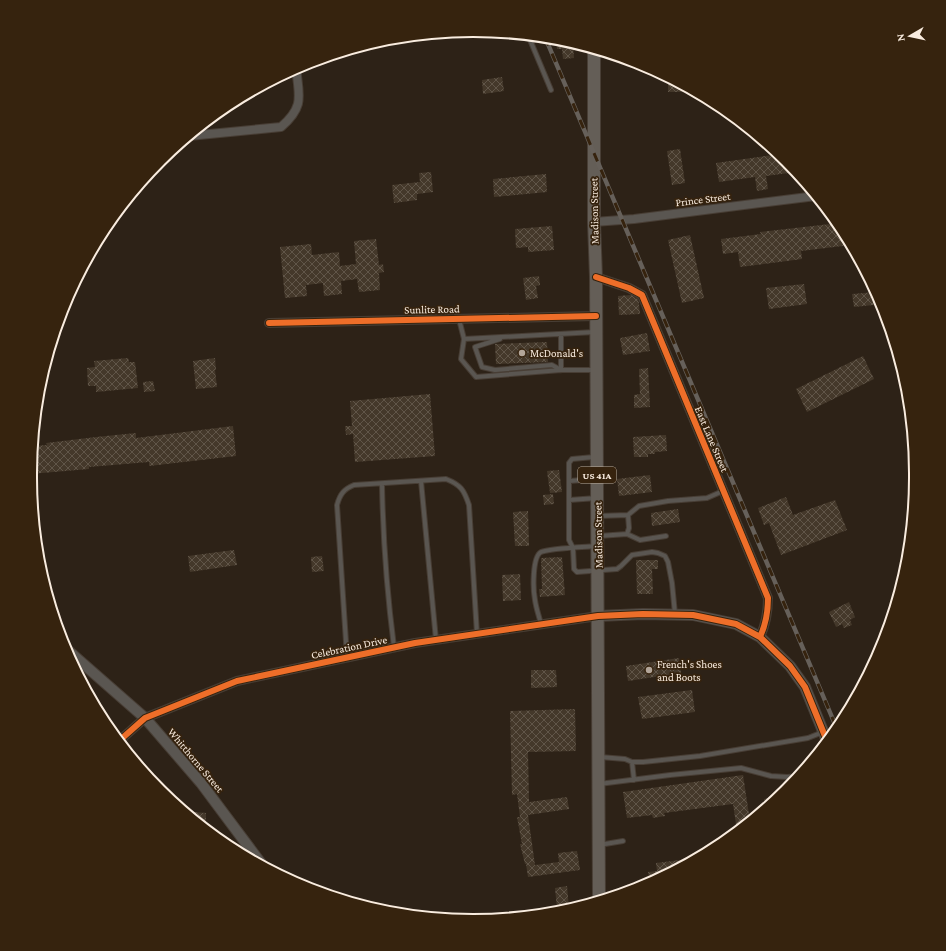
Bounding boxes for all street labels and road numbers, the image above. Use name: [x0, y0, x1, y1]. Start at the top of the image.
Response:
street label: Madison Street: [587, 177, 601, 244]
street label: Prince Street: [675, 190, 732, 208]
street label: Sunlite Road: [404, 303, 460, 315]
street label: East Lane Street: [693, 404, 731, 474]
road number: US 41A: [578, 467, 616, 483]
street label: Madison Street: [591, 501, 605, 568]
street label: Celebration Drive: [310, 633, 388, 661]
street label: Whitthorne Street: [166, 725, 227, 795]

